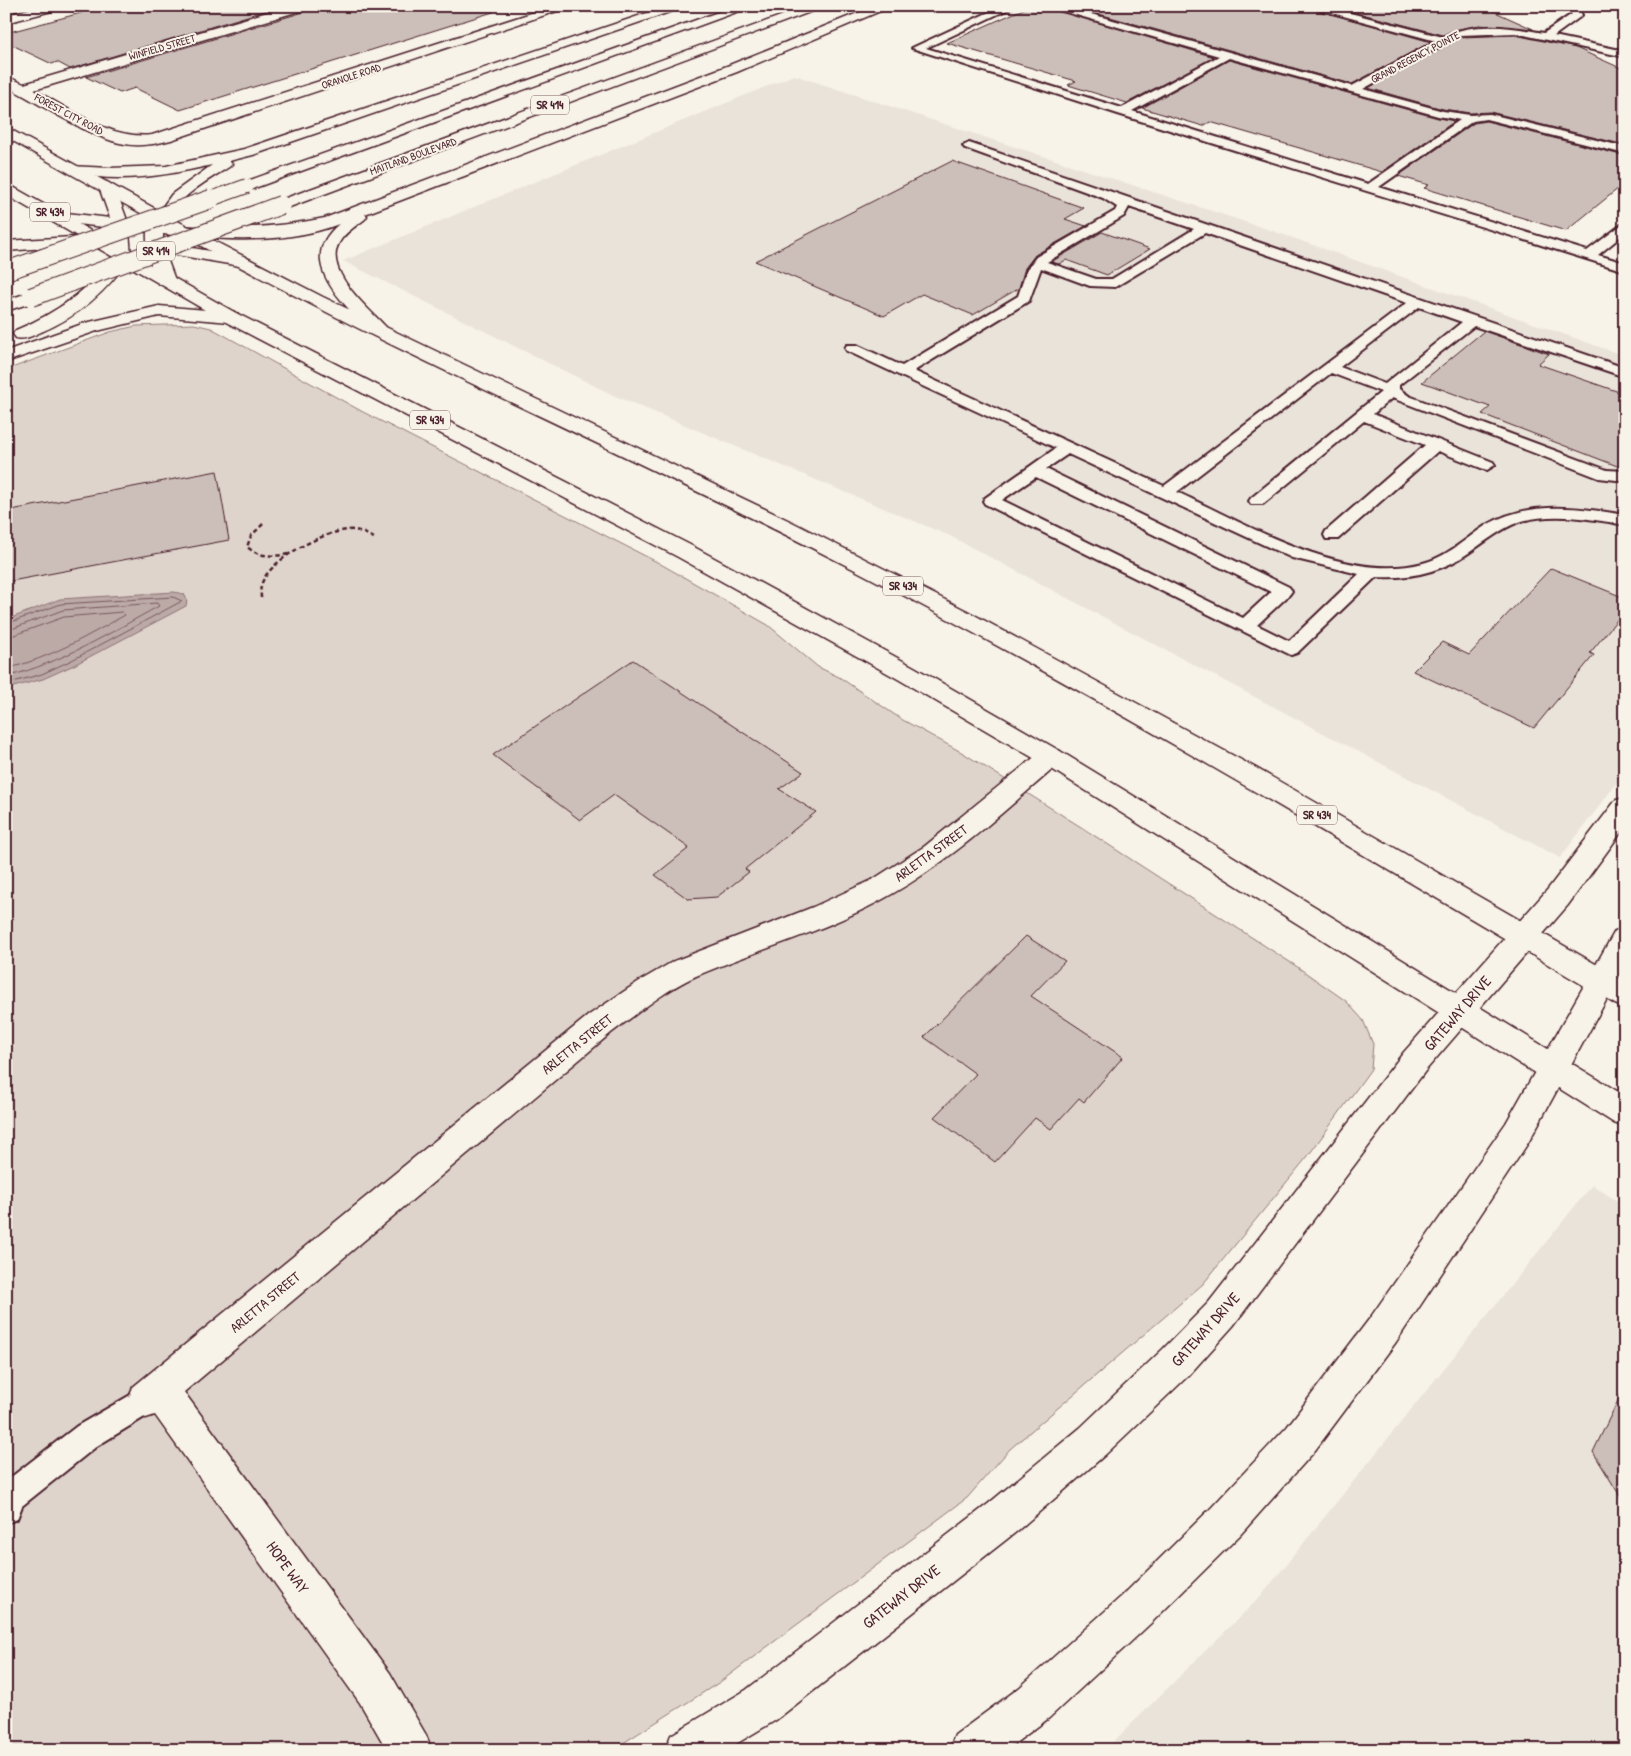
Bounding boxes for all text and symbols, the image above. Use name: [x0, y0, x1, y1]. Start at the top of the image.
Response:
street label: GRAND REGENCY POINTE: [1368, 28, 1462, 86]
street label: WINFIELD STREET: [127, 31, 198, 63]
street label: ORANOLE ROAD: [320, 60, 383, 92]
street label: FOREST CITY ROAD: [31, 90, 106, 138]
road number: SR 414: [531, 96, 569, 114]
street label: MAITLAND BOULEVARD: [368, 134, 459, 178]
road number: SR 434: [30, 202, 70, 222]
road number: SR 414: [137, 242, 175, 260]
road number: SR 434: [410, 410, 450, 430]
road number: SR 434: [883, 576, 923, 596]
road number: SR 434: [1297, 806, 1337, 824]
street label: ARLETTA STREET: [890, 819, 971, 886]
street label: GATEWAY DRIVE: [1418, 971, 1496, 1055]
street label: ARLETTA STREET: [537, 1009, 616, 1078]
street label: ARLETTA STREET: [226, 1266, 304, 1337]
street label: GATEWAY DRIVE: [1166, 1287, 1244, 1371]
street label: HOPE WAY: [262, 1536, 314, 1598]
street label: GATEWAY DRIVE: [858, 1559, 944, 1633]

